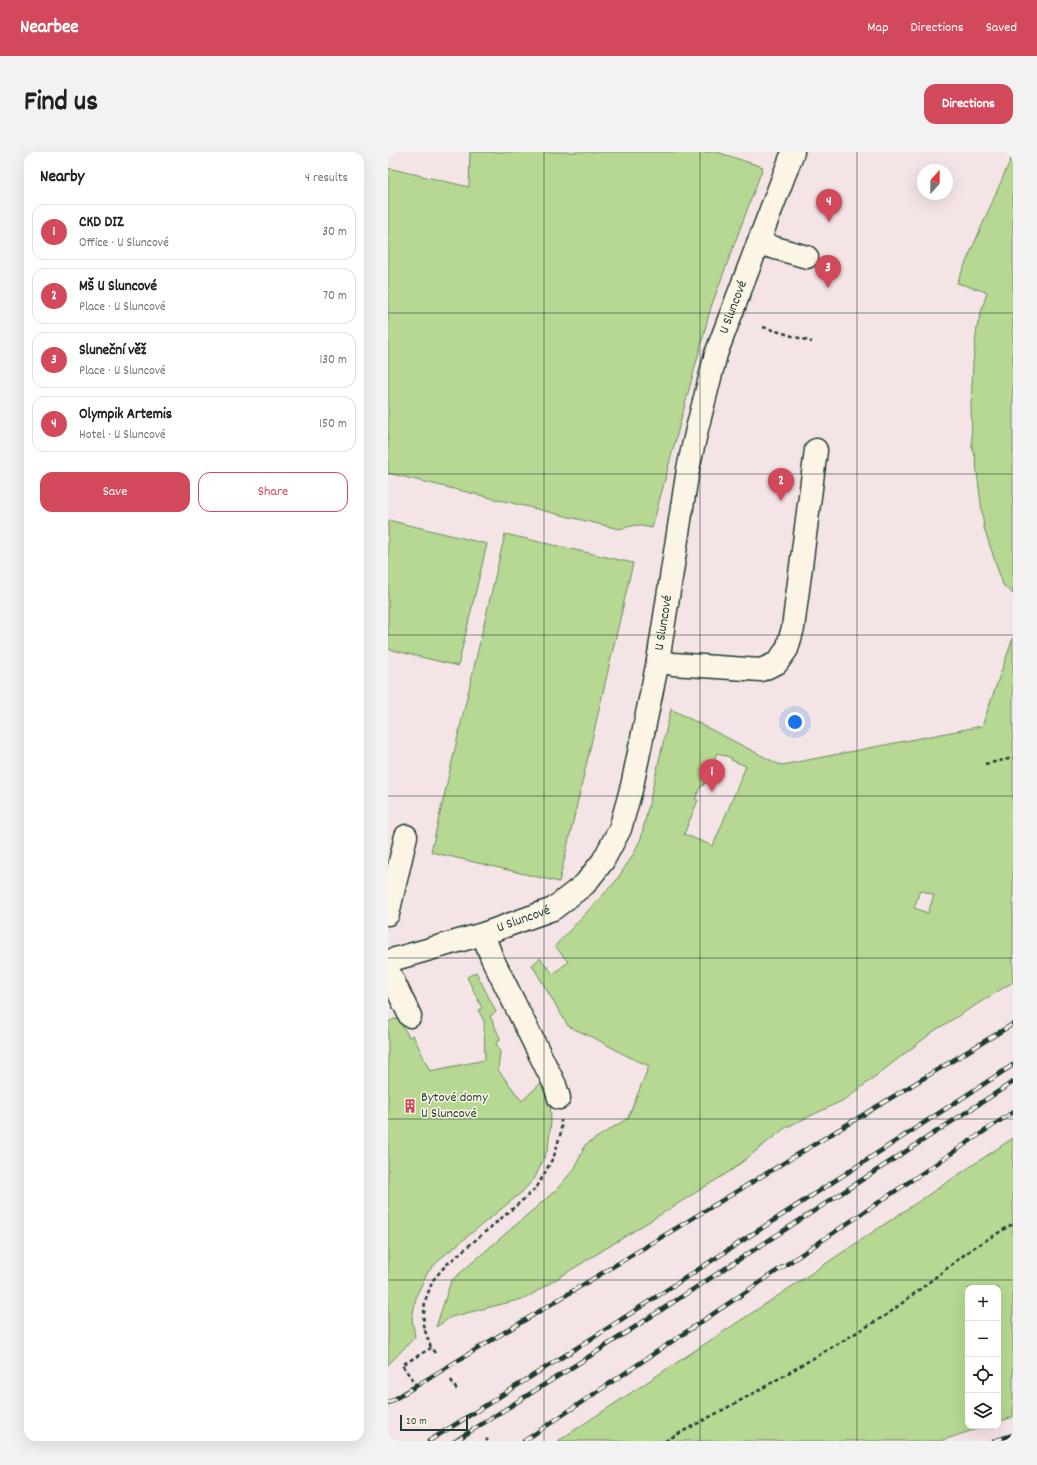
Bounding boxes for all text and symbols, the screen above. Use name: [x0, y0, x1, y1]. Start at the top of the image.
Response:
text: Nearbee: [20, 15, 79, 42]
text: Map: [867, 18, 889, 38]
text: Directions: [911, 18, 964, 38]
text: Saved: [986, 18, 1017, 38]
text: Find us: [24, 84, 98, 124]
button: Directions: [924, 84, 1013, 124]
north arrow: [917, 164, 953, 200]
text: Nearby: [40, 166, 84, 190]
text: 4 results: [305, 169, 348, 188]
pin: 4: [816, 189, 842, 222]
text: CKD DIZ: [79, 212, 124, 234]
text: 1: [53, 223, 55, 242]
text: 30 m: [322, 223, 347, 242]
text: Office · U Sluncové: [79, 234, 169, 253]
pin: 3: [815, 255, 841, 288]
text: MŠ U Sluncové: [79, 276, 157, 298]
street label: U Sluncové: [714, 278, 753, 337]
text: 2: [51, 287, 57, 306]
text: 70 m: [323, 287, 347, 306]
text: Place · U Sluncové: [79, 298, 166, 317]
text: Sluneční věž: [79, 340, 146, 362]
text: 3: [51, 351, 57, 370]
text: 130 m: [319, 351, 347, 370]
text: Place · U Sluncové: [79, 362, 166, 381]
text: Olympik Artemis: [79, 404, 172, 426]
text: 4: [51, 415, 57, 434]
text: 150 m: [319, 415, 347, 434]
text: Hotel · U Sluncové: [79, 426, 166, 445]
pin: 2: [768, 468, 794, 501]
button: Save: [40, 472, 190, 512]
button: Share: [198, 472, 348, 512]
street label: U Sluncové: [650, 594, 678, 652]
your location: [785, 712, 805, 732]
pin: 1: [699, 759, 725, 792]
street label: U Sluncové: [494, 901, 553, 938]
place label: Bytové domy U Sluncové: [421, 1088, 488, 1124]
building icon: Bytové domy U Sluncové: [402, 1098, 418, 1114]
map controls: [965, 1285, 1001, 1429]
button: +: [965, 1285, 1001, 1321]
button: −: [965, 1321, 1001, 1357]
button: locate: [965, 1357, 1001, 1393]
button: layers: [965, 1393, 1001, 1429]
scale bar: [400, 1413, 468, 1432]
text: 20 m: [406, 1414, 427, 1430]

